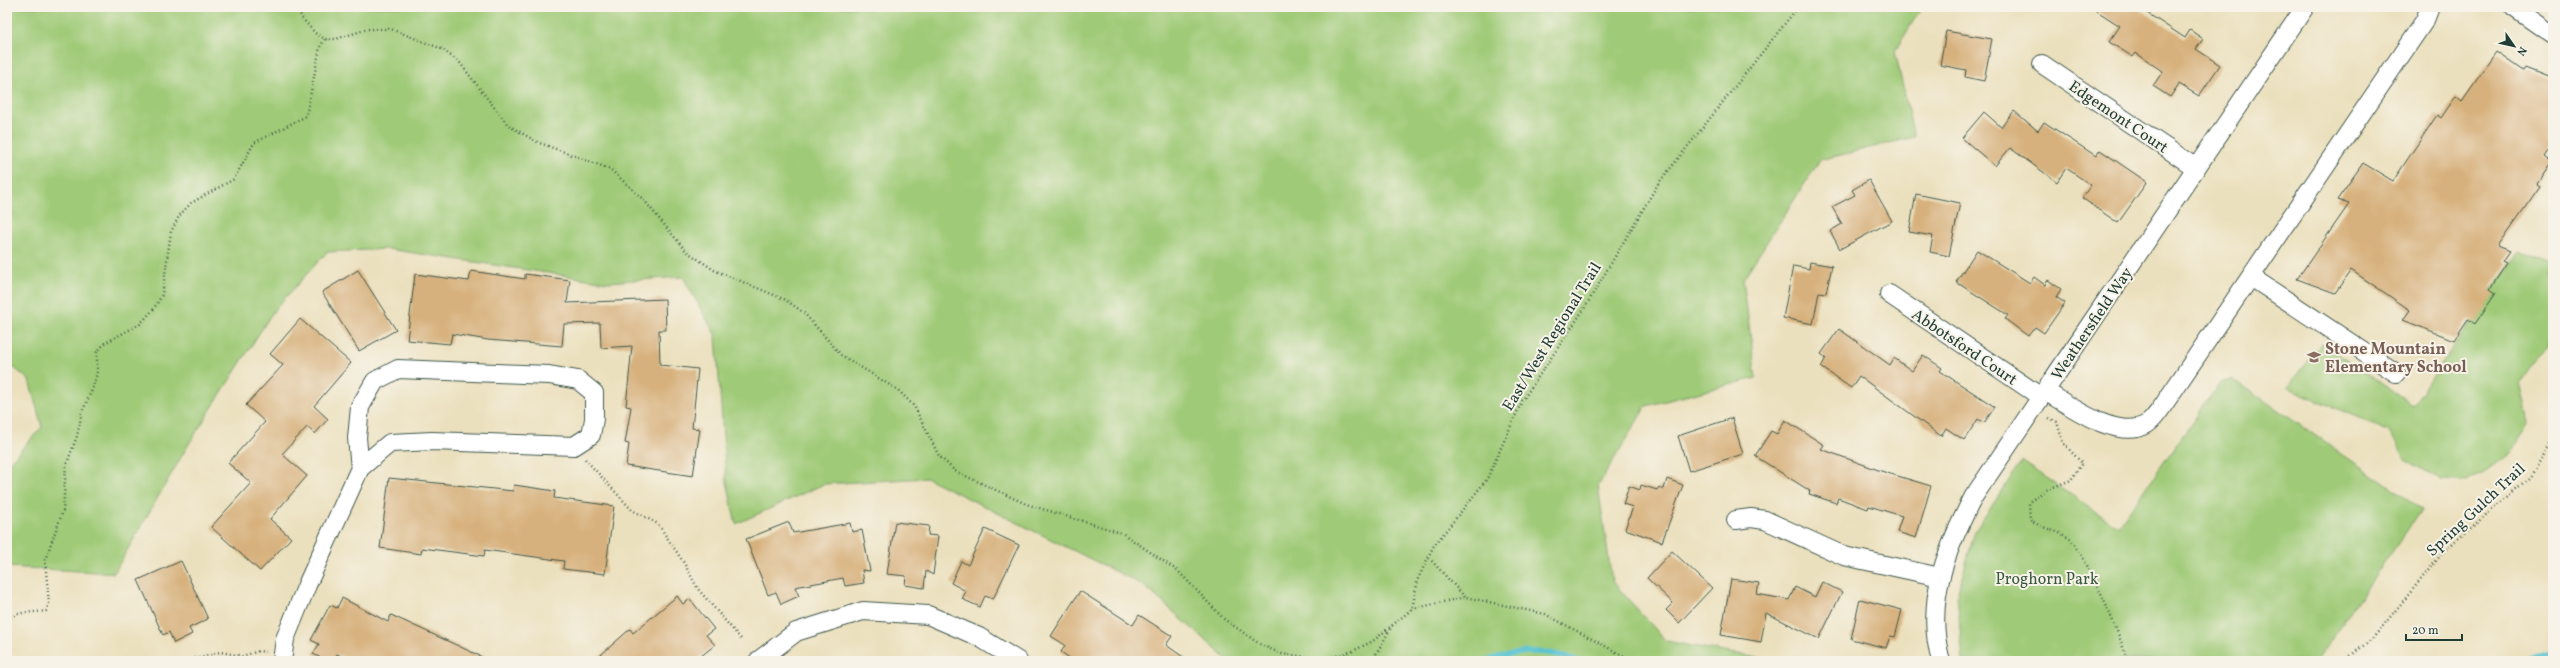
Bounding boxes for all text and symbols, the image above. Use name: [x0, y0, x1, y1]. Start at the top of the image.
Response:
north arrow: [2494, 26, 2534, 66]
text: N: [2513, 43, 2530, 58]
street label: Edgemont Court: [2064, 76, 2172, 159]
street label: East/West Regional Trail: [1498, 258, 1608, 416]
street label: Weathersfield Way: [2047, 263, 2139, 385]
street label: Abbotsford Court: [1907, 304, 2021, 391]
place label: Stone Mountain Elementary School: [2325, 339, 2467, 379]
school or university icon: Stone Mountain Elementary School: [2306, 349, 2322, 365]
street label: Spring Gulch Trail: [2422, 459, 2531, 562]
park label: Proghorn Park: [1996, 569, 2099, 591]
scale bar: [2406, 616, 2462, 642]
text: 20 m: [2412, 623, 2439, 639]

